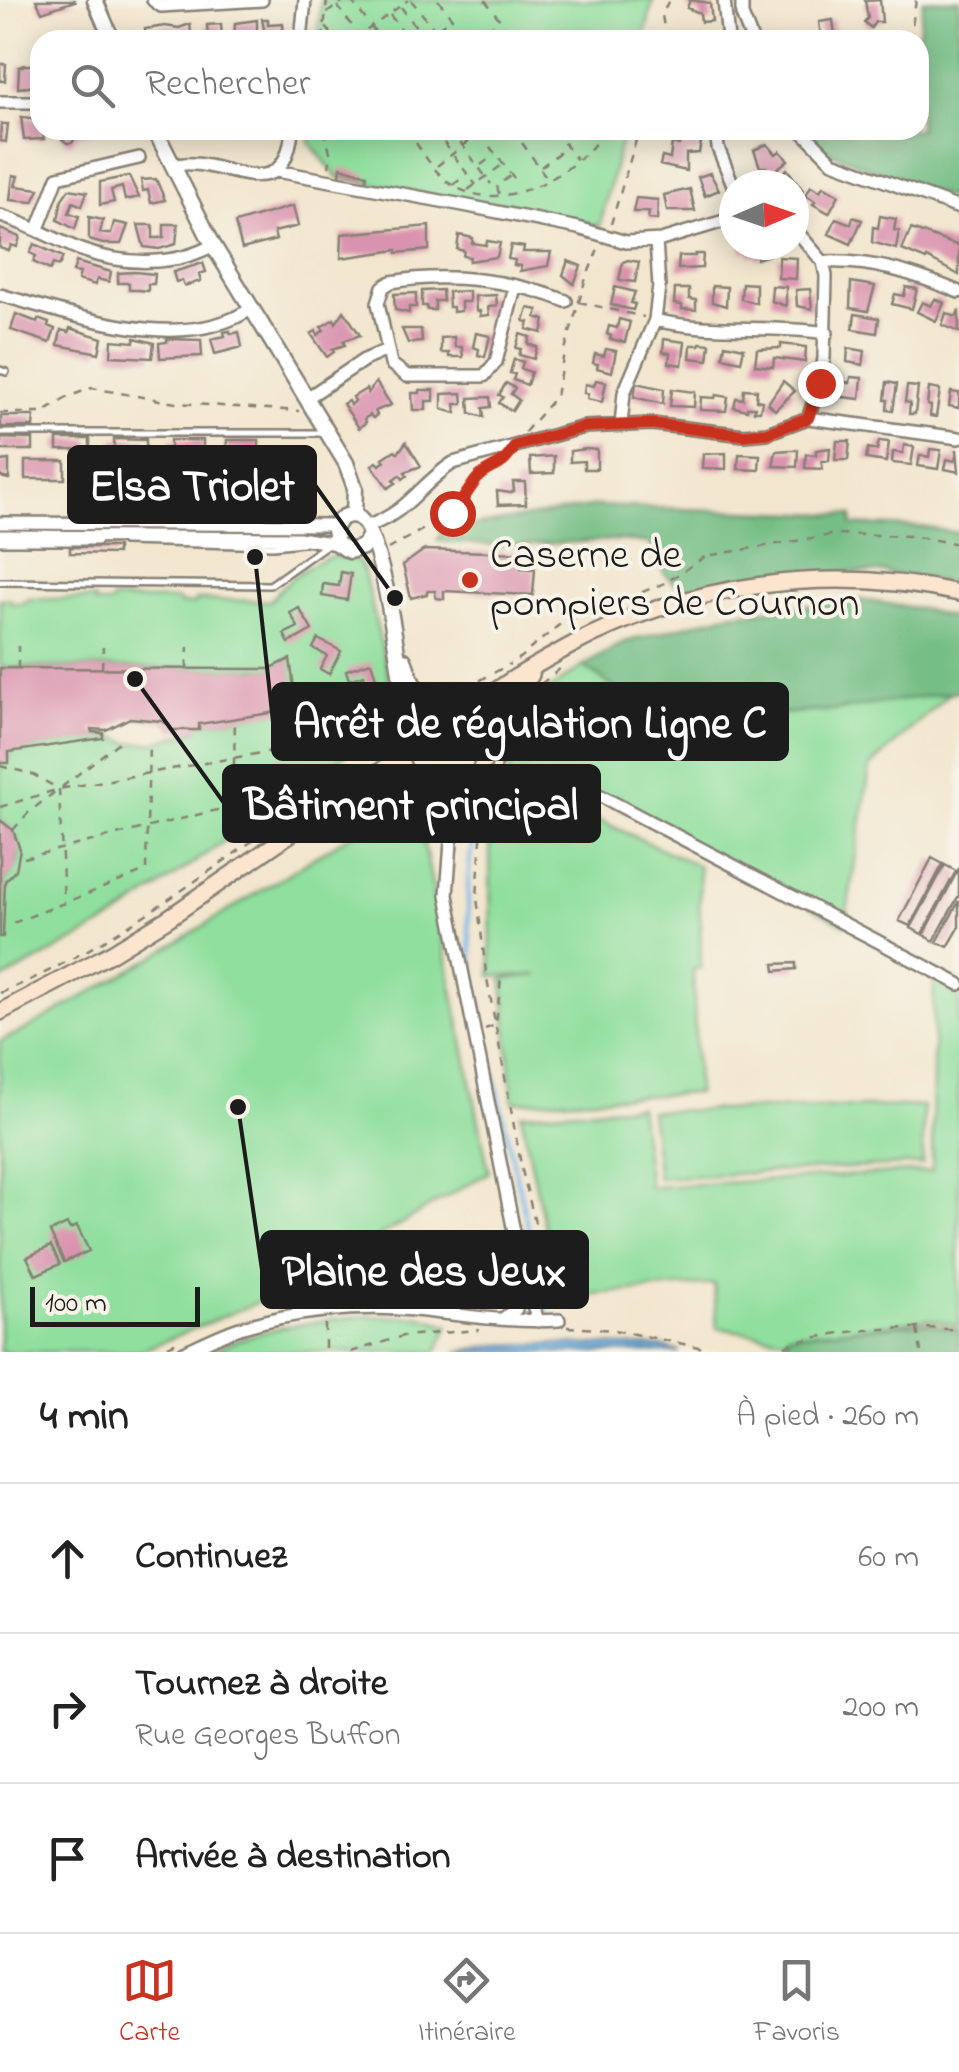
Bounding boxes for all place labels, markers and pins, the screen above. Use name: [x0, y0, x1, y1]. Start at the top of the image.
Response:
callout: Elsa Triolet: [69, 447, 315, 522]
place label: Caserne de pompiers de Cournon: [490, 526, 859, 635]
marker: Caserne de pompiers de Cournon: [459, 569, 481, 591]
callout: Arrêt de régulation Ligne C: [273, 684, 787, 759]
callout: Bâtiment principal: [224, 766, 599, 841]
callout: Plaine des Jeux: [262, 1232, 587, 1307]

